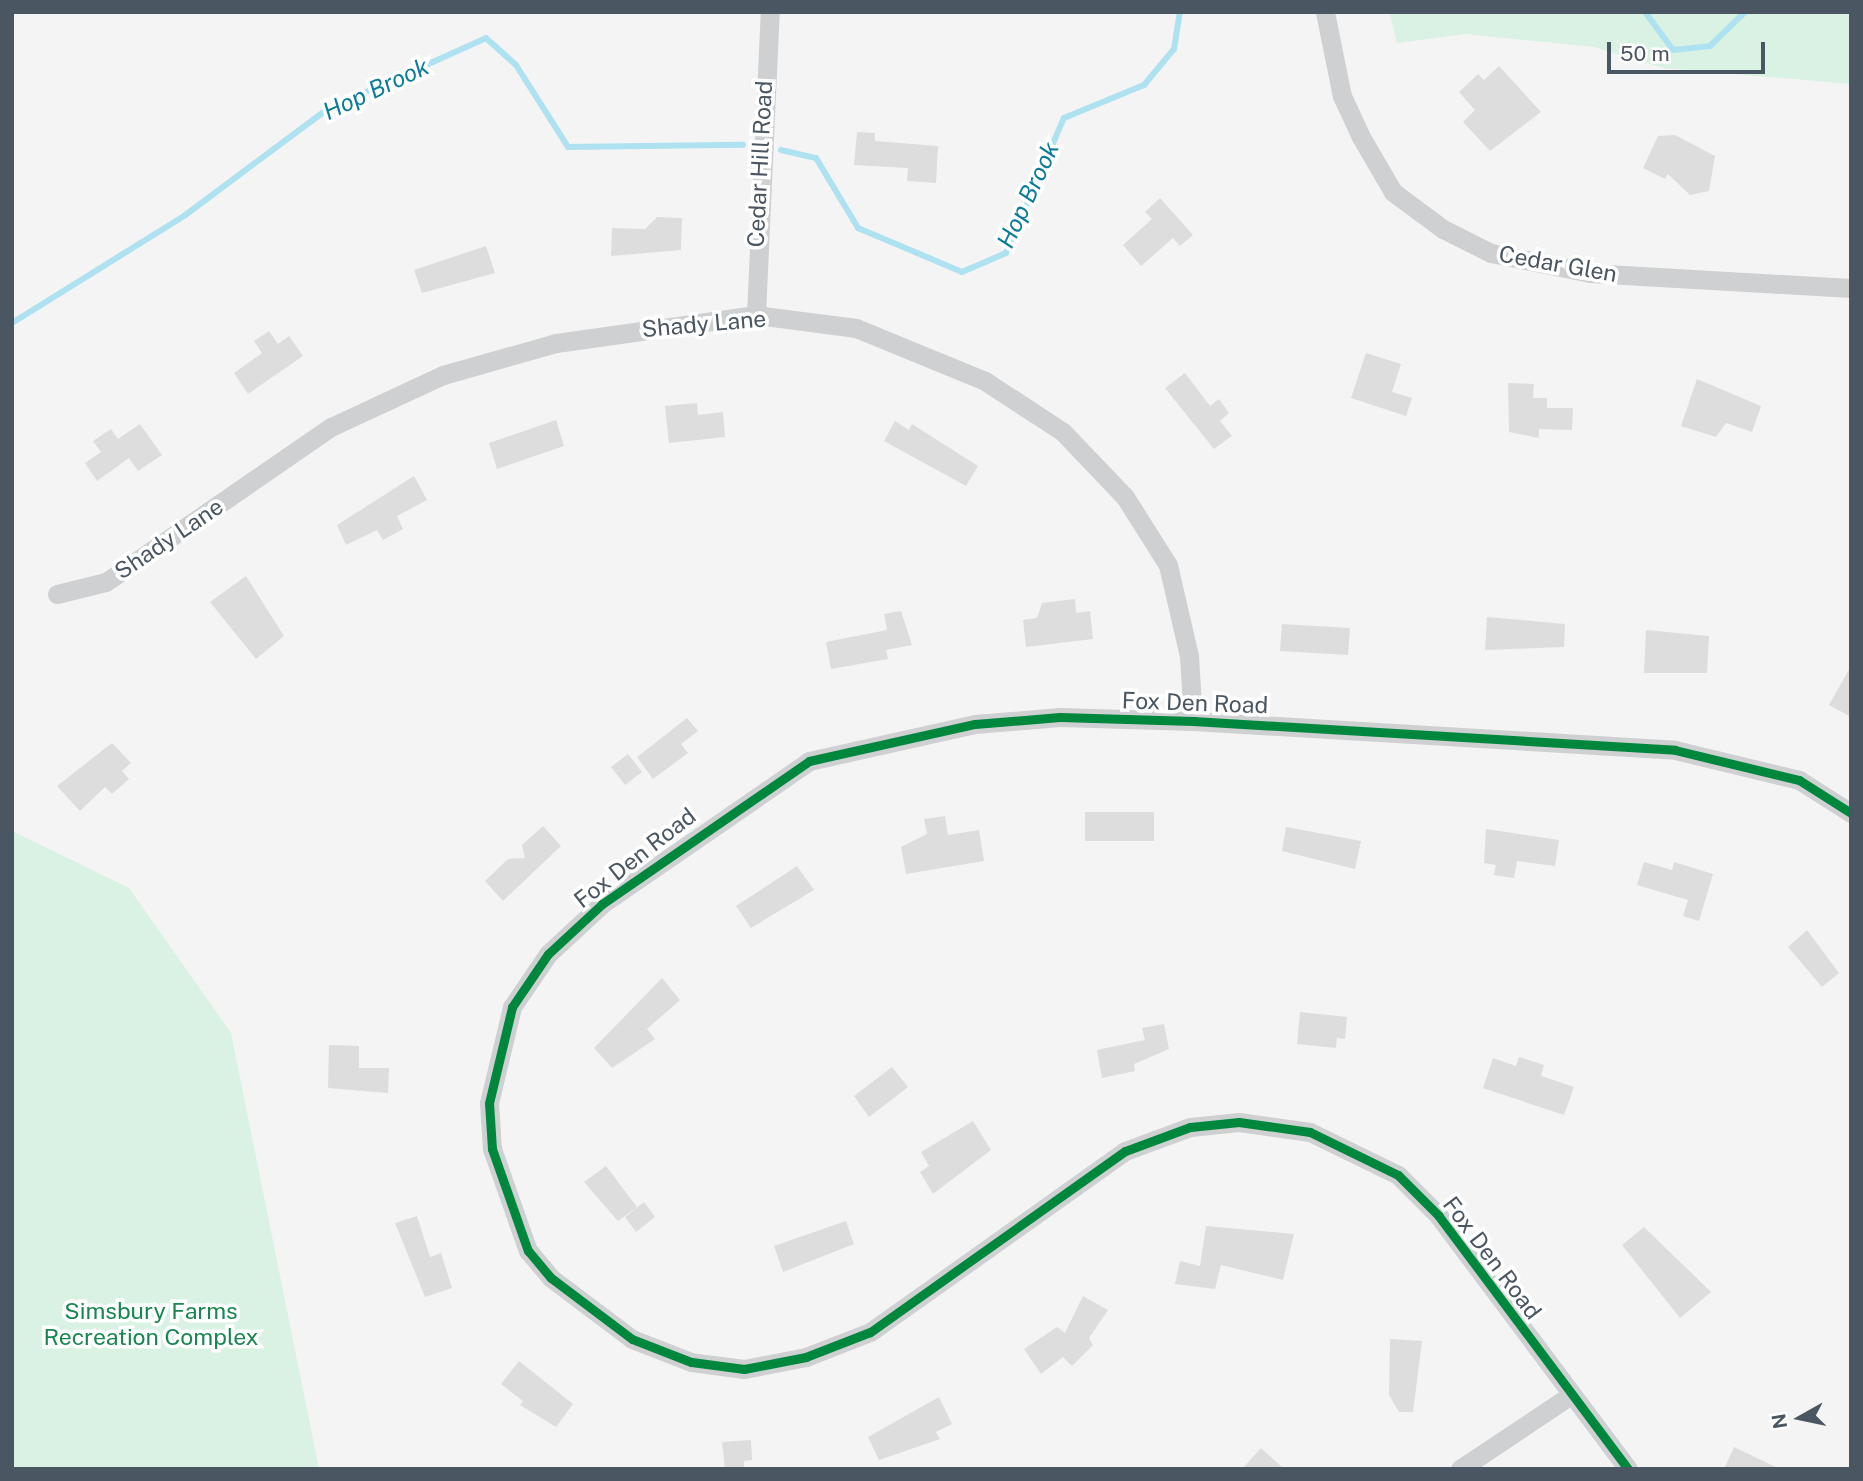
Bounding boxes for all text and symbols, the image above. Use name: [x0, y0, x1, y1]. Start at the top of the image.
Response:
scale bar: [1611, 28, 1769, 72]
text: 50 m: [1620, 41, 1670, 66]
water label: Hop Brook: [318, 52, 434, 126]
street label: Cedar Hill Road: [742, 80, 778, 248]
water label: Hop Brook: [991, 137, 1065, 253]
street label: Cedar Glen: [1497, 240, 1619, 288]
street label: Shady Lane: [641, 305, 767, 343]
street label: Shady Lane: [110, 493, 228, 585]
street label: Fox Den Road: [1121, 687, 1269, 719]
street label: Fox Den Road: [569, 802, 701, 914]
street label: Fox Den Road: [1437, 1191, 1547, 1325]
park label: Simsbury Farms Recreation Complex: [44, 1297, 258, 1351]
north arrow: [1765, 1383, 1835, 1453]
text: N: [1767, 1412, 1791, 1430]

